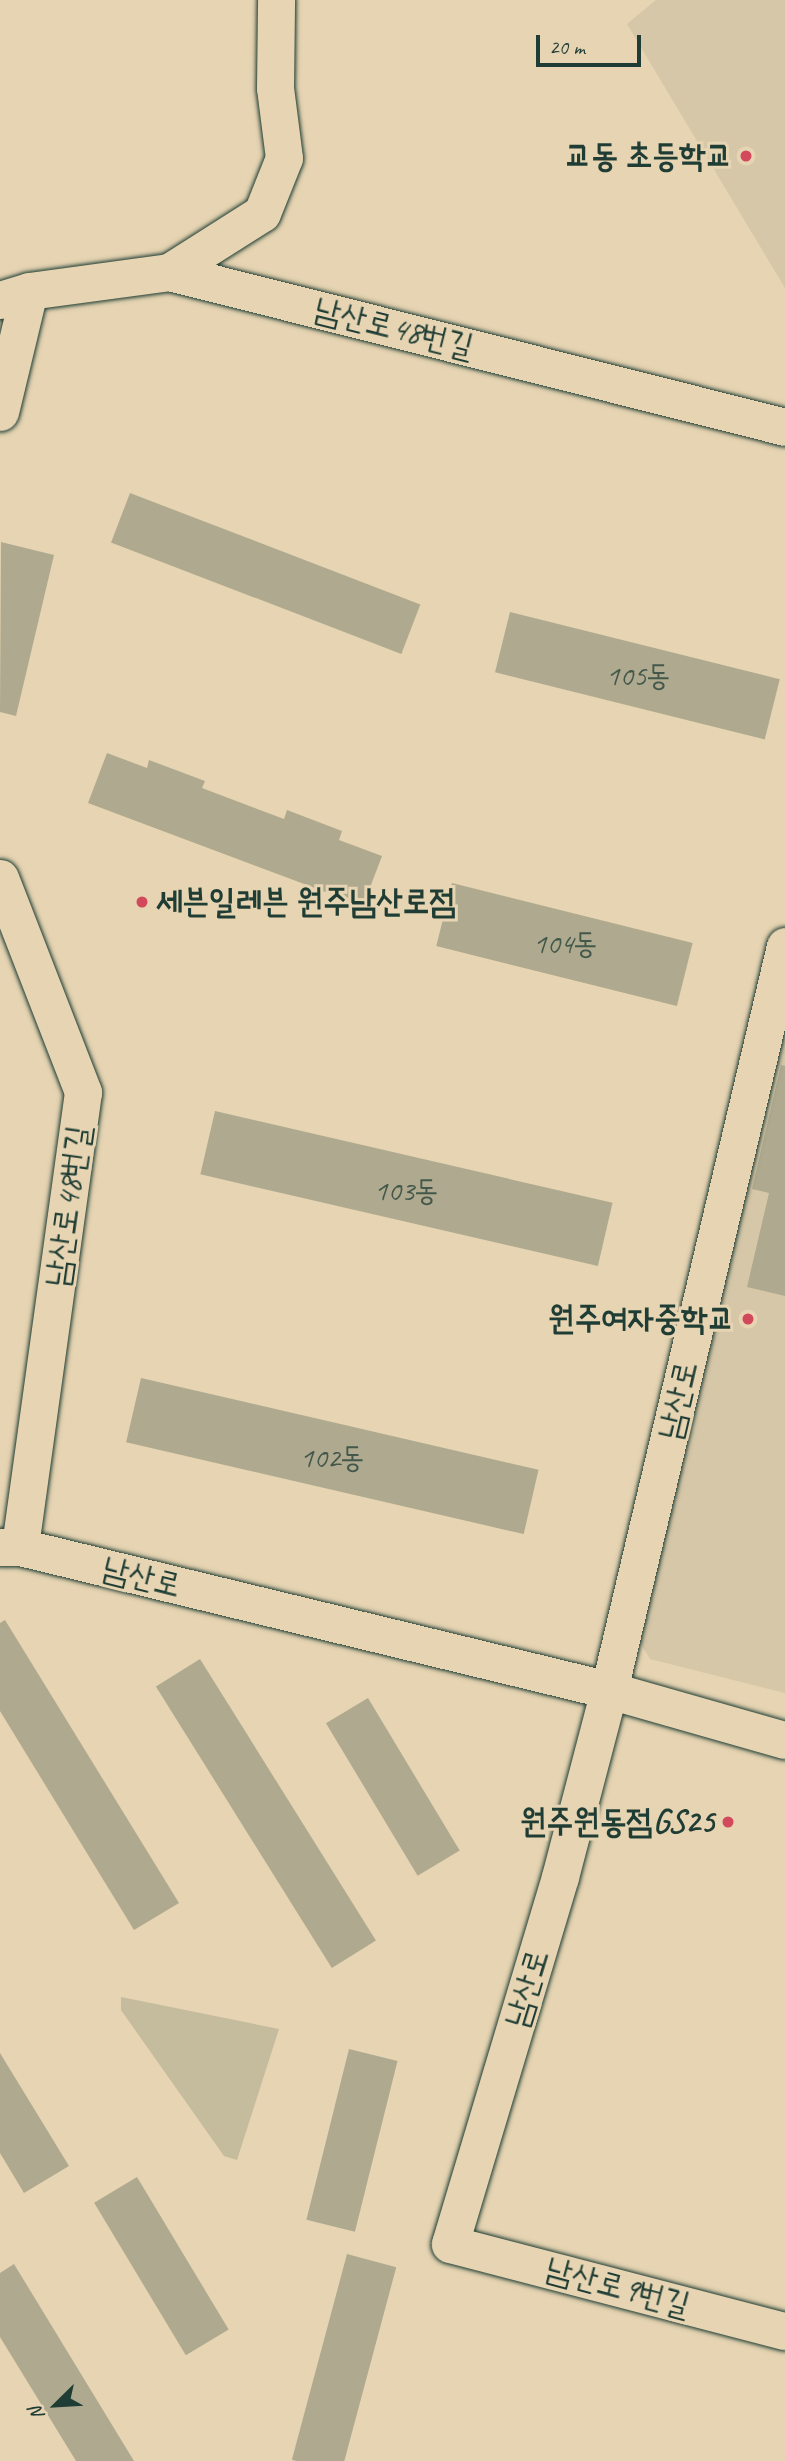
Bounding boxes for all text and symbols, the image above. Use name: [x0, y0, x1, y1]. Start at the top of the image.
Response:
scale bar: [540, 21, 645, 65]
text: 20 m: [549, 34, 585, 60]
place label: 교동 초등학교: [565, 136, 732, 176]
marker: 교동 초등학교: [738, 148, 754, 164]
street label: 남산로48번길: [310, 289, 478, 367]
house number: 105동: [606, 657, 670, 693]
place label: 세븐일레븐 원주남산로점: [156, 882, 456, 922]
marker: 세븐일레븐 원주남산로점: [134, 894, 150, 910]
house number: 104동: [533, 925, 597, 961]
street label: 남산로48번길: [37, 1123, 99, 1289]
house number: 103동: [374, 1172, 438, 1208]
place label: 원주여자중학교: [548, 1299, 734, 1339]
marker: 원주여자중학교: [740, 1311, 756, 1327]
street label: 남산로: [650, 1357, 706, 1443]
house number: 102동: [300, 1439, 364, 1475]
street label: 남산로: [99, 1548, 185, 1606]
place label: 원주원동점GS25: [520, 1802, 714, 1842]
marker: 원주원동점GS25: [720, 1814, 736, 1830]
street label: 남산로: [496, 1944, 558, 2032]
street label: 남산로9번길: [542, 2249, 694, 2325]
north arrow: [21, 2370, 91, 2440]
text: N: [23, 2403, 50, 2424]

